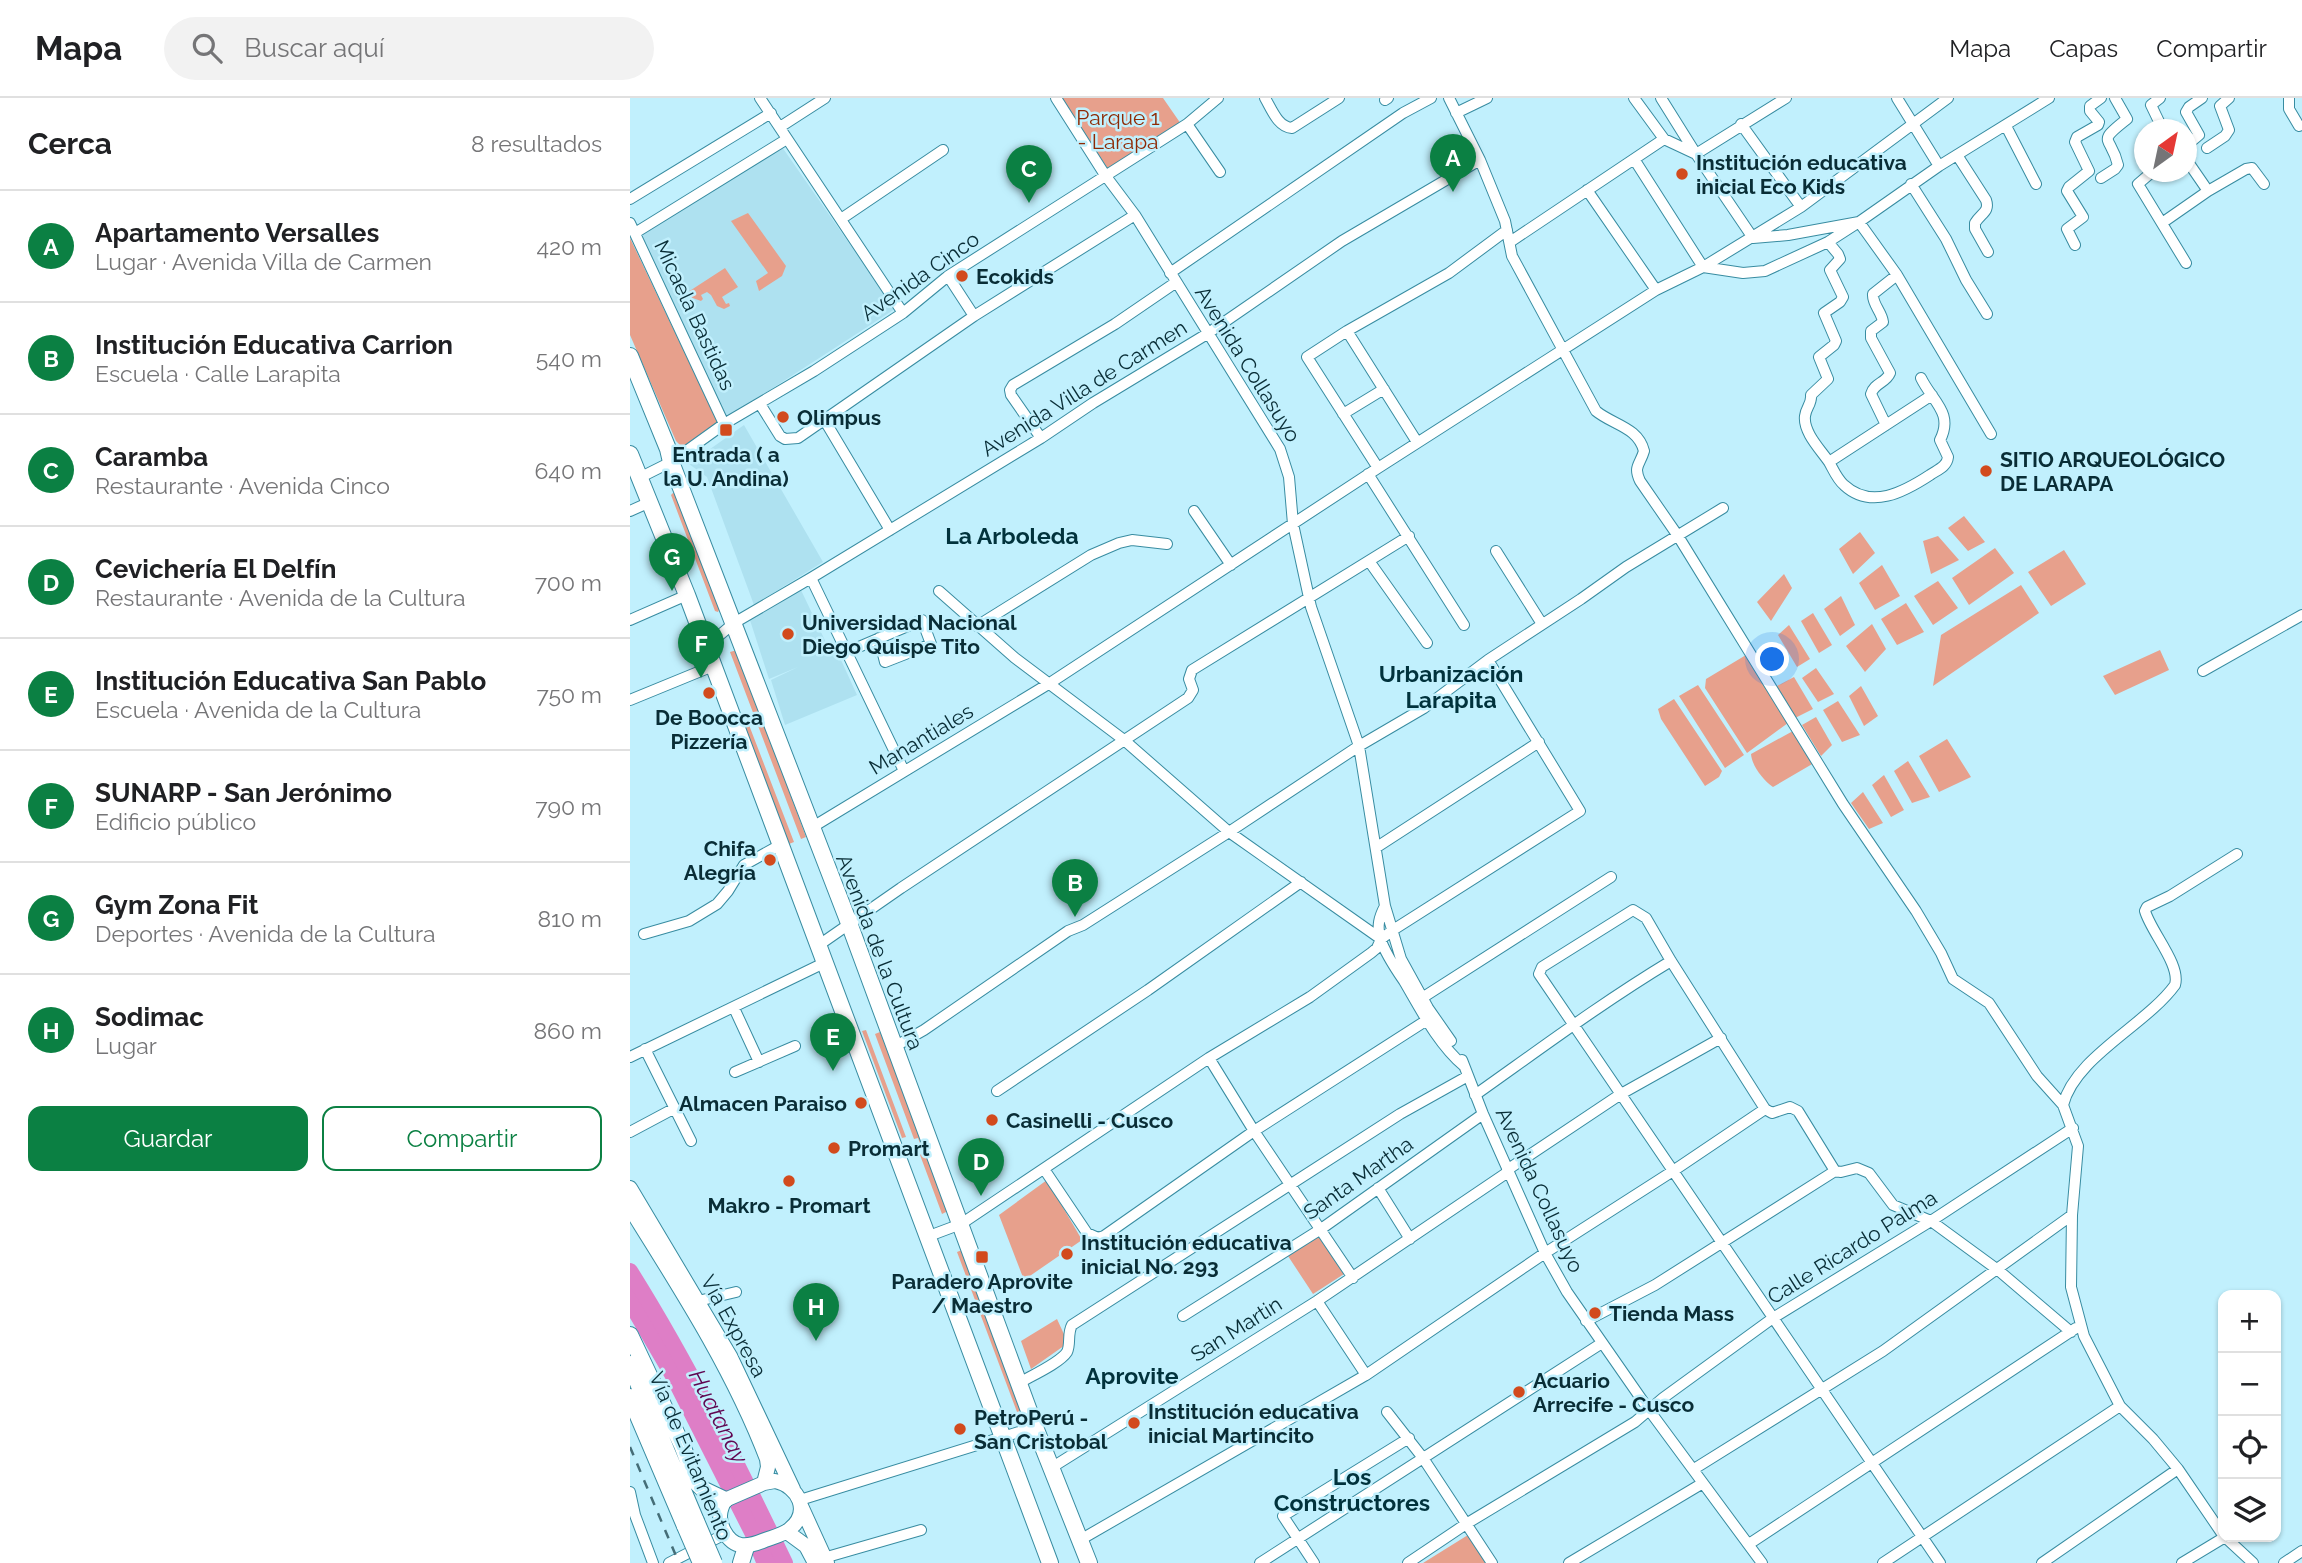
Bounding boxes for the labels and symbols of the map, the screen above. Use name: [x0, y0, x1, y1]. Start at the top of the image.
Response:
park label: Parque 1 - Larapa: [1076, 105, 1160, 154]
north arrow: [2134, 119, 2197, 182]
pin: A: [1430, 134, 1476, 192]
pin: C: [1006, 145, 1052, 203]
place label: Institución educativa inicial Eco Kids: [1696, 150, 1907, 199]
marker: Institución educativa inicial Eco Kids: [1674, 166, 1690, 182]
street label: Avenida Cinco: [856, 226, 984, 326]
street label: Micaela Bastidas: [649, 236, 741, 394]
place label: Ecokids: [976, 264, 1054, 289]
marker: Ecokids: [954, 268, 970, 284]
street label: Avenida Collasuyo: [1190, 281, 1306, 447]
street label: Avenida Villa de Carmen: [977, 314, 1191, 462]
place label: Olimpus: [797, 405, 881, 430]
marker: Olimpus: [775, 409, 791, 425]
marker: Entrada ( a la U. Andina): [718, 422, 734, 438]
place label: Entrada ( a la U. Andina): [663, 442, 789, 491]
place label: SITIO ARQUEOLÓGICO DE LARAPA: [2000, 447, 2225, 496]
marker: SITIO ARQUEOLÓGICO DE LARAPA: [1978, 463, 1994, 479]
district label: La Arboleda: [945, 522, 1079, 549]
pin: G: [649, 533, 695, 591]
place label: Universidad Nacional Diego Quispe Tito: [802, 610, 1017, 659]
pin: F: [678, 620, 724, 678]
marker: Universidad Nacional Diego Quispe Tito: [780, 626, 796, 642]
your location: [1755, 642, 1789, 676]
district label: Urbanización Larapita: [1379, 660, 1523, 713]
marker: De Boocca Pizzería: [701, 685, 717, 701]
street label: Manantiales: [864, 698, 978, 780]
place label: De Boocca Pizzería: [655, 705, 763, 754]
place label: Chifa Alegría: [684, 836, 756, 885]
street label: Avenida de la Cultura: [831, 851, 929, 1053]
marker: Chifa Alegría: [762, 852, 778, 868]
pin: B: [1052, 859, 1098, 917]
pin: E: [810, 1013, 856, 1071]
place label: Almacen Paraiso: [679, 1091, 847, 1116]
marker: Almacen Paraiso: [853, 1095, 869, 1111]
street label: Avenida Collasuyo: [1491, 1104, 1589, 1276]
place label: Casinelli - Cusco: [1006, 1108, 1173, 1133]
marker: Casinelli - Cusco: [984, 1112, 1000, 1128]
street label: Santa Martha: [1298, 1131, 1418, 1225]
place label: Promart: [848, 1136, 930, 1161]
pin: D: [958, 1138, 1004, 1196]
marker: Promart: [826, 1140, 842, 1156]
marker: Makro - Promart: [781, 1173, 797, 1189]
street label: Calle Ricardo Palma: [1763, 1185, 1941, 1309]
place label: Makro - Promart: [708, 1193, 870, 1218]
place label: Institución educativa inicial No. 293: [1081, 1230, 1292, 1279]
marker: Institución educativa inicial No. 293: [1059, 1246, 1075, 1262]
marker: Paradero Aprovite / Maestro: [974, 1249, 990, 1265]
place label: Paradero Aprovite / Maestro: [891, 1269, 1073, 1318]
street label: Vía Expresa: [696, 1271, 772, 1381]
pin: H: [793, 1283, 839, 1341]
street label: San Martin: [1186, 1291, 1286, 1367]
place label: Tienda Mass: [1609, 1301, 1734, 1326]
marker: Tienda Mass: [1587, 1305, 1603, 1321]
district label: Aprovite: [1085, 1362, 1179, 1389]
water label: Huatanay: [684, 1365, 755, 1468]
street label: Vía de Evitamiento: [644, 1368, 738, 1544]
place label: Acuario Arrecife - Cusco: [1533, 1368, 1695, 1417]
marker: Acuario Arrecife - Cusco: [1511, 1384, 1527, 1400]
place label: Institución educativa inicial Martincito: [1148, 1399, 1359, 1448]
place label: PetroPerú - San Cristobal: [974, 1405, 1108, 1454]
marker: Institución educativa inicial Martincito: [1126, 1415, 1142, 1431]
marker: PetroPerú - San Cristobal: [952, 1421, 968, 1437]
district label: Los Constructores: [1274, 1463, 1430, 1516]

